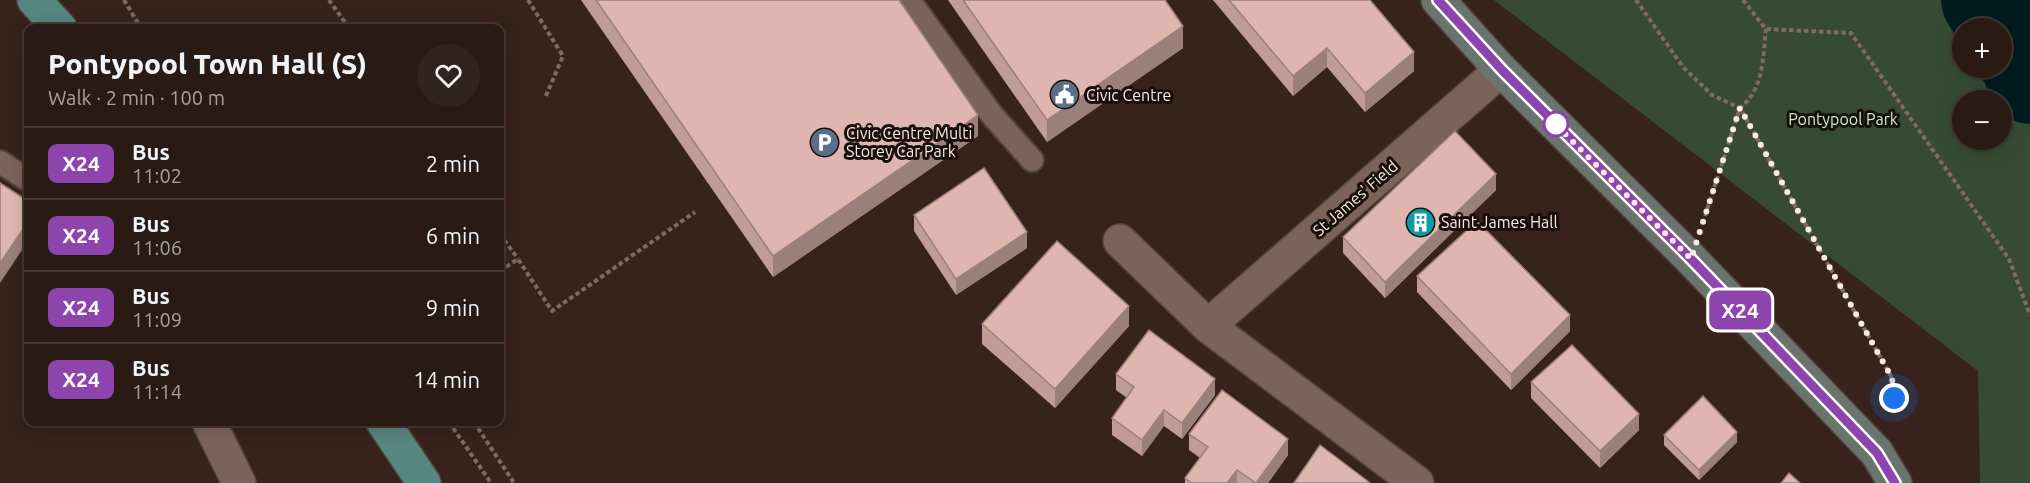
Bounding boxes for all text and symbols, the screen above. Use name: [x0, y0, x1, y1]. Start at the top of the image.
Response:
map controls: [1952, 18, 2012, 150]
button: +: [1952, 18, 2012, 78]
button: heart: [417, 44, 480, 107]
text: Pontypool Town Hall (S): [48, 48, 367, 79]
public building icon: Civic Centre: [1049, 79, 1081, 111]
text: Walk · 2 min · 100 m: [48, 86, 225, 109]
place label: Civic Centre: [1086, 86, 1171, 104]
button: −: [1952, 90, 2012, 150]
park label: Pontypool Park: [1788, 110, 1898, 128]
unlabelled marker: [1543, 111, 1569, 137]
place label: Civic Centre Multi Storey Car Park: [846, 124, 972, 160]
parking icon: Civic Centre Multi Storey Car Park: [809, 126, 841, 158]
text: Bus: [132, 139, 170, 164]
text: X24: [62, 151, 100, 175]
text: 2 min: [426, 151, 480, 176]
street label: St James' Field: [1309, 156, 1401, 240]
text: 11:02: [132, 164, 182, 187]
building icon: Saint James Hall: [1404, 206, 1436, 238]
text: Bus: [132, 211, 170, 236]
place label: Saint James Hall: [1441, 213, 1558, 231]
text: X24: [62, 223, 100, 247]
text: 6 min: [426, 223, 480, 248]
text: 11:06: [132, 236, 182, 259]
text: Bus: [132, 283, 170, 308]
line badge: X24: [1706, 290, 1774, 330]
text: X24: [62, 295, 100, 319]
text: 9 min: [426, 295, 480, 320]
text: X24: [1721, 298, 1759, 322]
text: 11:09: [132, 308, 182, 331]
text: Bus: [132, 355, 170, 380]
text: X24: [62, 367, 100, 391]
text: 14 min: [413, 367, 480, 392]
text: 11:14: [132, 380, 182, 403]
your location: [1879, 383, 1909, 413]

